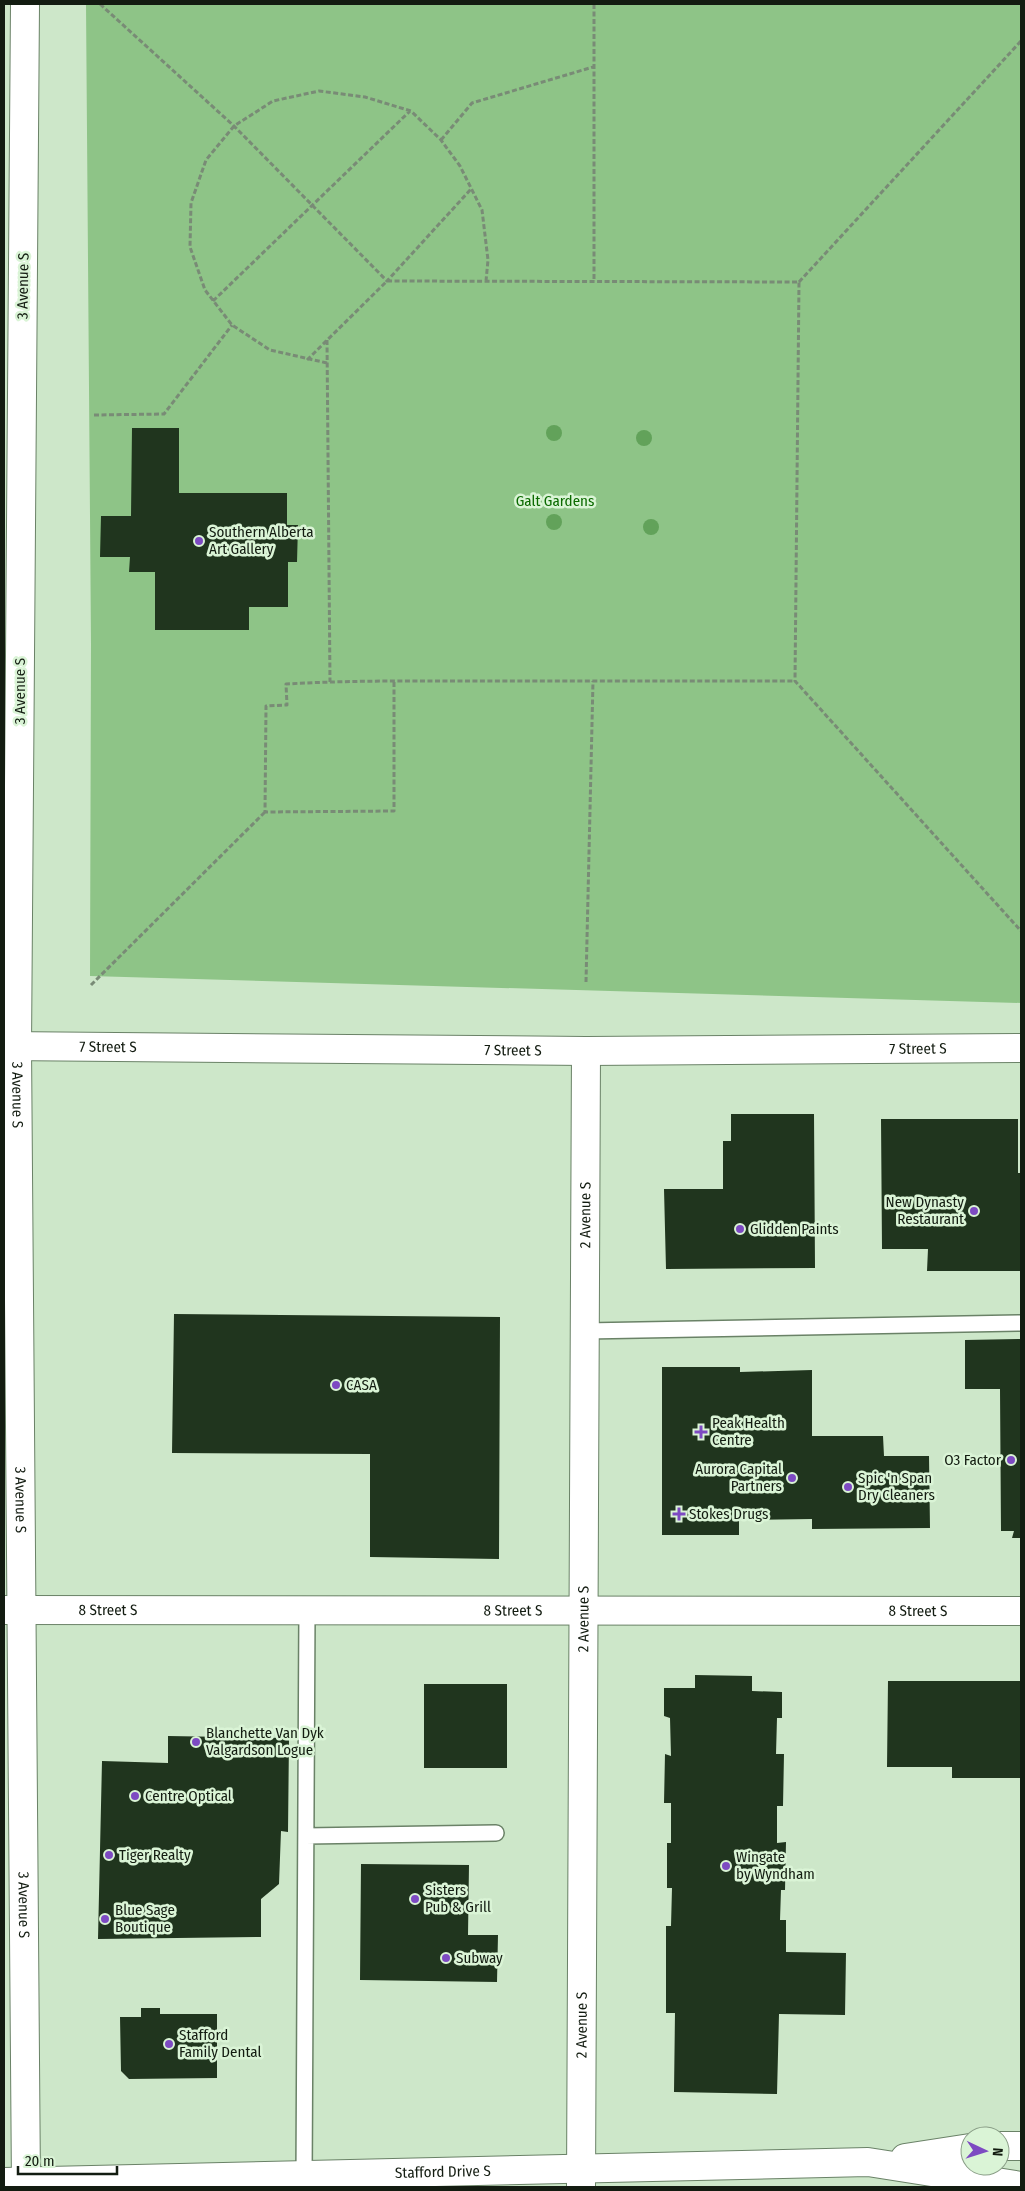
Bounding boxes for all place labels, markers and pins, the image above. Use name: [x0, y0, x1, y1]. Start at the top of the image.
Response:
place label: Southern Alberta Art Gallery: [209, 523, 314, 558]
marker: Southern Alberta Art Gallery: [193, 535, 205, 547]
place label: New Dynasty Restaurant: [886, 1193, 964, 1228]
marker: New Dynasty Restaurant: [968, 1205, 980, 1217]
place label: Glidden Paints: [750, 1220, 839, 1238]
marker: Glidden Paints: [734, 1223, 746, 1235]
place label: CASA: [346, 1376, 377, 1394]
marker: CASA: [330, 1379, 342, 1391]
place label: Peak Health Centre: [712, 1414, 785, 1449]
marker: Peak Health Centre: [694, 1425, 708, 1439]
place label: O3 Factor: [944, 1451, 1002, 1469]
marker: O3 Factor: [1005, 1454, 1017, 1466]
place label: Aurora Capital Partners: [695, 1460, 782, 1495]
place label: Spic 'n Span Dry Cleaners: [858, 1469, 935, 1504]
marker: Aurora Capital Partners: [786, 1472, 798, 1484]
marker: Spic 'n Span Dry Cleaners: [842, 1481, 854, 1493]
place label: Stokes Drugs: [689, 1505, 768, 1523]
marker: Stokes Drugs: [673, 1508, 685, 1520]
place label: Blanchette Van Dyk Valgardson Logue: [206, 1724, 324, 1759]
marker: Blanchette Van Dyk Valgardson Logue: [190, 1736, 202, 1748]
place label: Centre Optical: [145, 1787, 232, 1805]
marker: Centre Optical: [129, 1790, 141, 1802]
place label: Tiger Realty: [119, 1846, 191, 1864]
place label: Wingate by Wyndham: [736, 1848, 815, 1883]
marker: Tiger Realty: [103, 1849, 115, 1861]
marker: Wingate by Wyndham: [720, 1860, 732, 1872]
place label: Sisters Pub & Grill: [425, 1881, 491, 1916]
marker: Sisters Pub & Grill: [409, 1893, 421, 1905]
place label: Blue Sage Boutique: [115, 1901, 175, 1936]
marker: Blue Sage Boutique: [99, 1913, 111, 1925]
place label: Subway: [456, 1949, 503, 1967]
marker: Subway: [440, 1952, 452, 1964]
place label: Stafford Family Dental: [179, 2026, 261, 2061]
marker: Stafford Family Dental: [163, 2038, 175, 2050]

